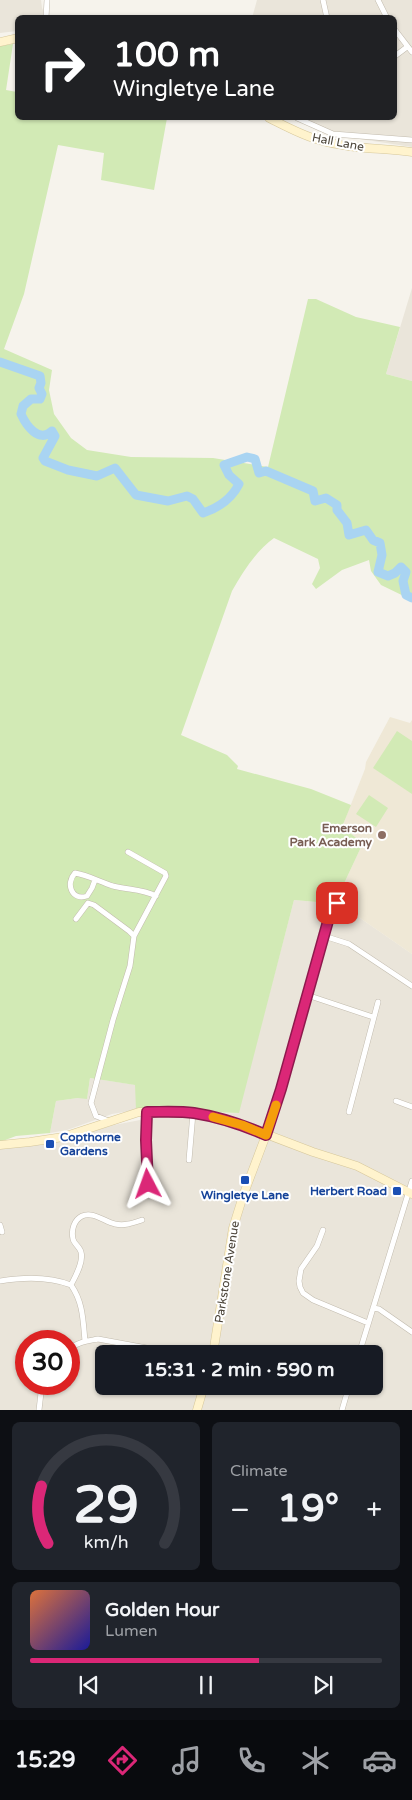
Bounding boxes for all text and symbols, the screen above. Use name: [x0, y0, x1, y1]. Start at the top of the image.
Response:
text: 100 m: [113, 34, 220, 76]
icon: right: [30, 35, 95, 100]
text: Wingletye Lane: [113, 76, 275, 102]
street label: Hall Lane: [311, 130, 365, 154]
place label: Emerson Park Academy: [290, 821, 373, 850]
marker: Emerson Park Academy: [376, 829, 388, 841]
pin: [316, 882, 358, 924]
icon: arrive: [323, 889, 351, 917]
place label: Copthorne Gardens: [60, 1130, 121, 1158]
marker: Copthorne Gardens: [44, 1138, 56, 1150]
position arrow: [121, 1157, 173, 1209]
marker: Wingletye Lane: [239, 1174, 251, 1186]
place label: Herbert Road: [310, 1184, 387, 1198]
marker: Herbert Road: [391, 1185, 403, 1197]
place label: Wingletye Lane: [201, 1188, 289, 1203]
street label: Parkstone Avenue: [212, 1220, 242, 1324]
speed limit sign: 30: [15, 1330, 80, 1395]
text: 15:31 · 2 min · 590 m: [143, 1359, 335, 1381]
text: Climate: [230, 1461, 288, 1481]
text: 29: [73, 1474, 139, 1537]
text: 19°: [277, 1486, 339, 1532]
text: −: [230, 1493, 250, 1527]
text: +: [366, 1493, 382, 1527]
text: km/h: [84, 1532, 128, 1553]
text: Golden Hour: [105, 1599, 219, 1621]
text: Lumen: [105, 1621, 157, 1641]
icon: previous: [75, 1671, 103, 1699]
icon: pause: [192, 1671, 220, 1699]
icon: next: [309, 1671, 337, 1699]
icon: directions: [105, 1743, 140, 1778]
icon: music: [169, 1743, 204, 1778]
icon: phone: [234, 1743, 269, 1778]
icon: climate: [298, 1743, 333, 1778]
icon: car: [362, 1743, 397, 1778]
text: 15:29: [15, 1747, 76, 1773]

